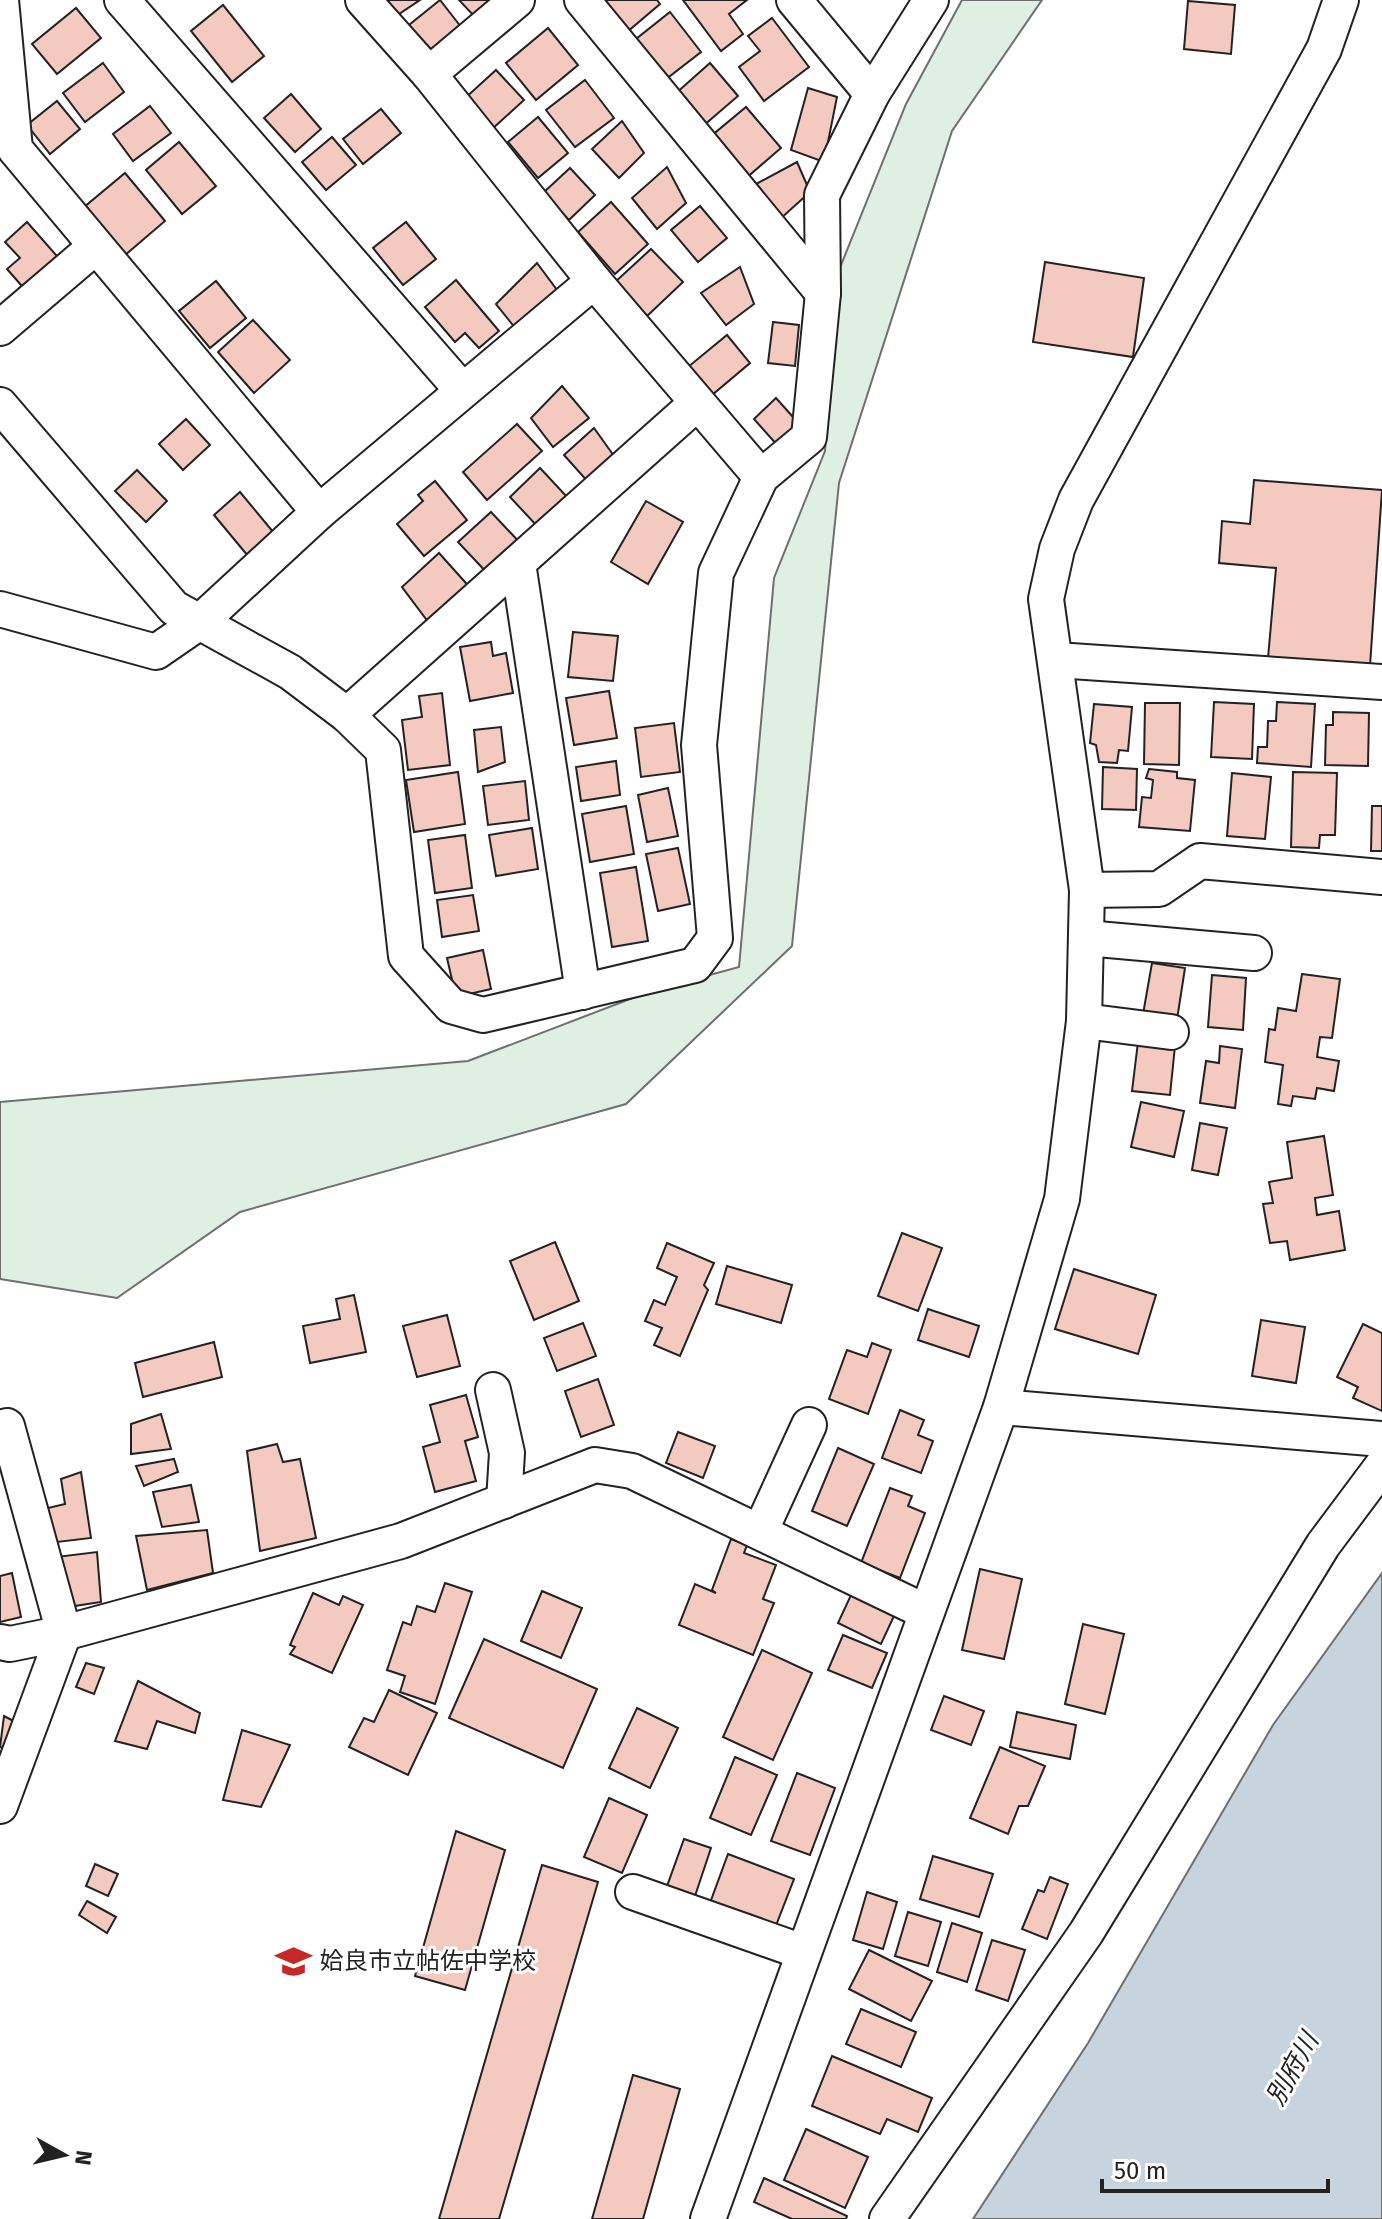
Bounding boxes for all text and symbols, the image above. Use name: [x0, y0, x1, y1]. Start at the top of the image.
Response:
school or university icon: 姶良市立帖佐中学校: [275, 1942, 313, 1980]
place label: 姶良市立帖佐中学校: [320, 1947, 536, 1975]
water label: 別府川: [1260, 2025, 1326, 2111]
north arrow: [24, 2115, 104, 2195]
scale bar: [1102, 2143, 1328, 2193]
text: N: [69, 2149, 98, 2167]
text: 50 m: [1114, 2157, 1166, 2185]

